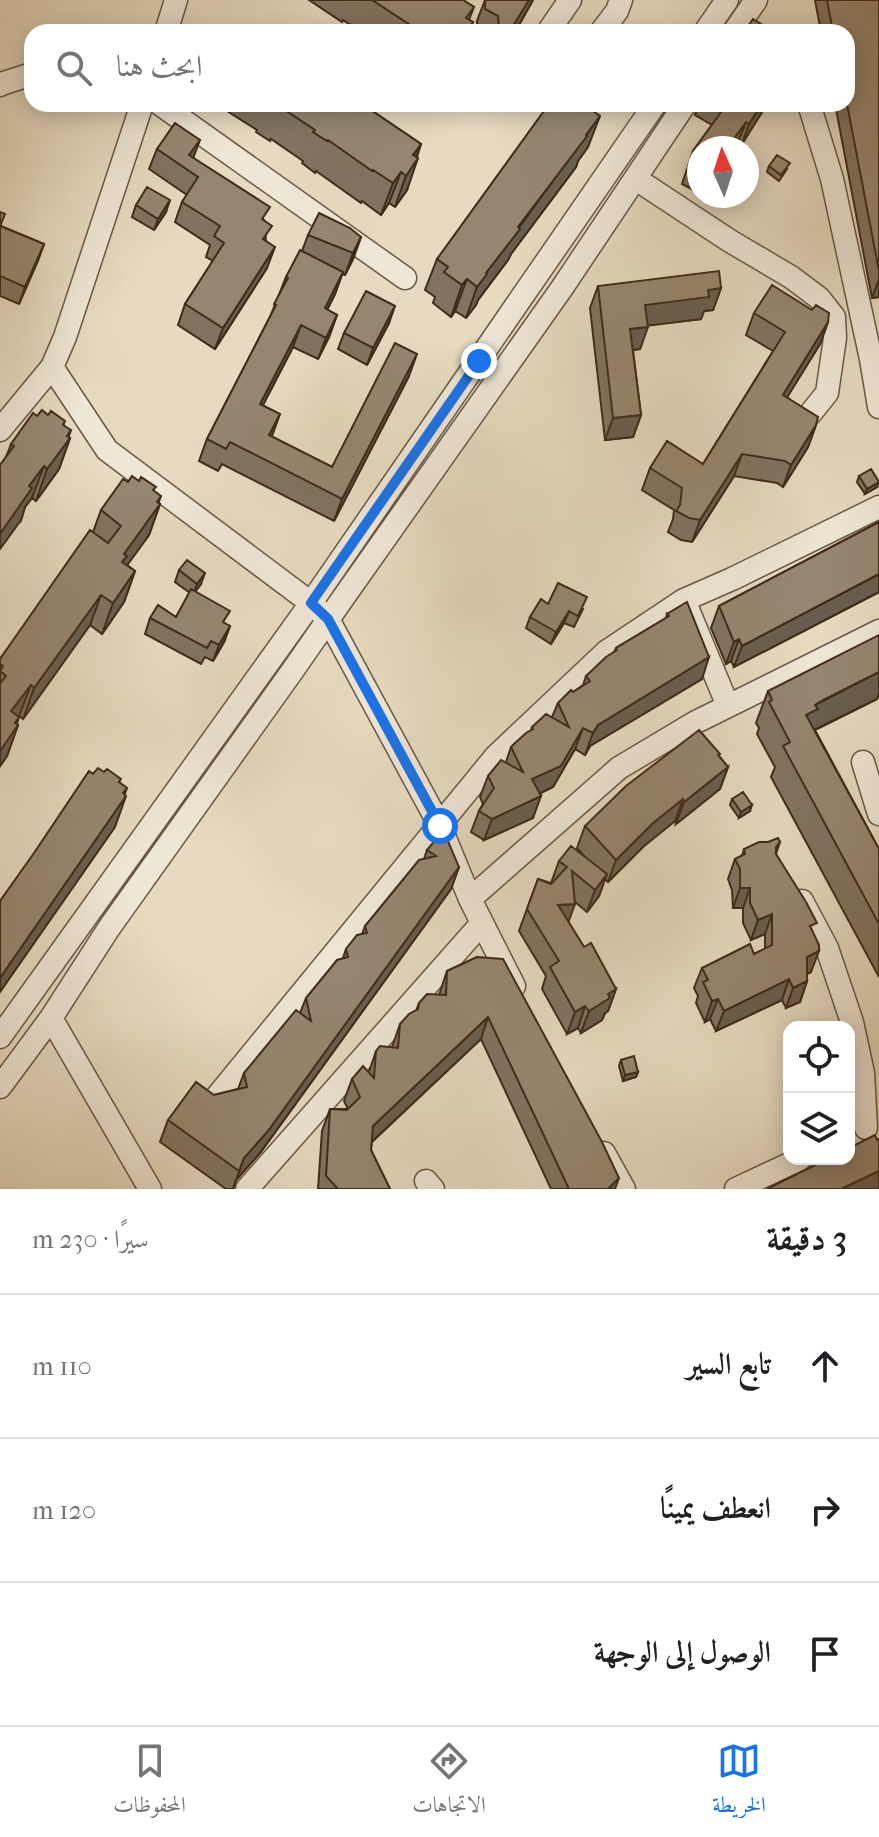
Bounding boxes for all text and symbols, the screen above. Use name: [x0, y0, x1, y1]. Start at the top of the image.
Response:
search box: [24, 24, 855, 112]
icon: search: [52, 46, 96, 90]
text: ابحث هنا: [116, 49, 202, 84]
north arrow: [687, 136, 759, 208]
route end: [461, 343, 497, 379]
route start: [422, 808, 458, 844]
map controls: [783, 1021, 855, 1165]
button: locate: [783, 1021, 855, 1093]
button: layers: [783, 1093, 855, 1165]
text: 3 دقيقة: [766, 1218, 847, 1258]
text: سيرًا · 230 m: [32, 1224, 149, 1255]
icon: ahead: [803, 1344, 847, 1388]
text: تابع السير: [686, 1347, 771, 1382]
text: 110 m: [32, 1351, 92, 1382]
icon: right: [803, 1488, 847, 1532]
text: انعطف يمينًا: [660, 1491, 771, 1526]
text: 120 m: [32, 1495, 96, 1526]
icon: arrive: [803, 1632, 847, 1676]
text: الوصول إلى الوجهة: [594, 1635, 771, 1670]
tab: المحفوظات: [113, 1739, 186, 1826]
tab: الاتجاهات: [412, 1739, 486, 1826]
tab: الخريطة: [712, 1739, 766, 1826]

